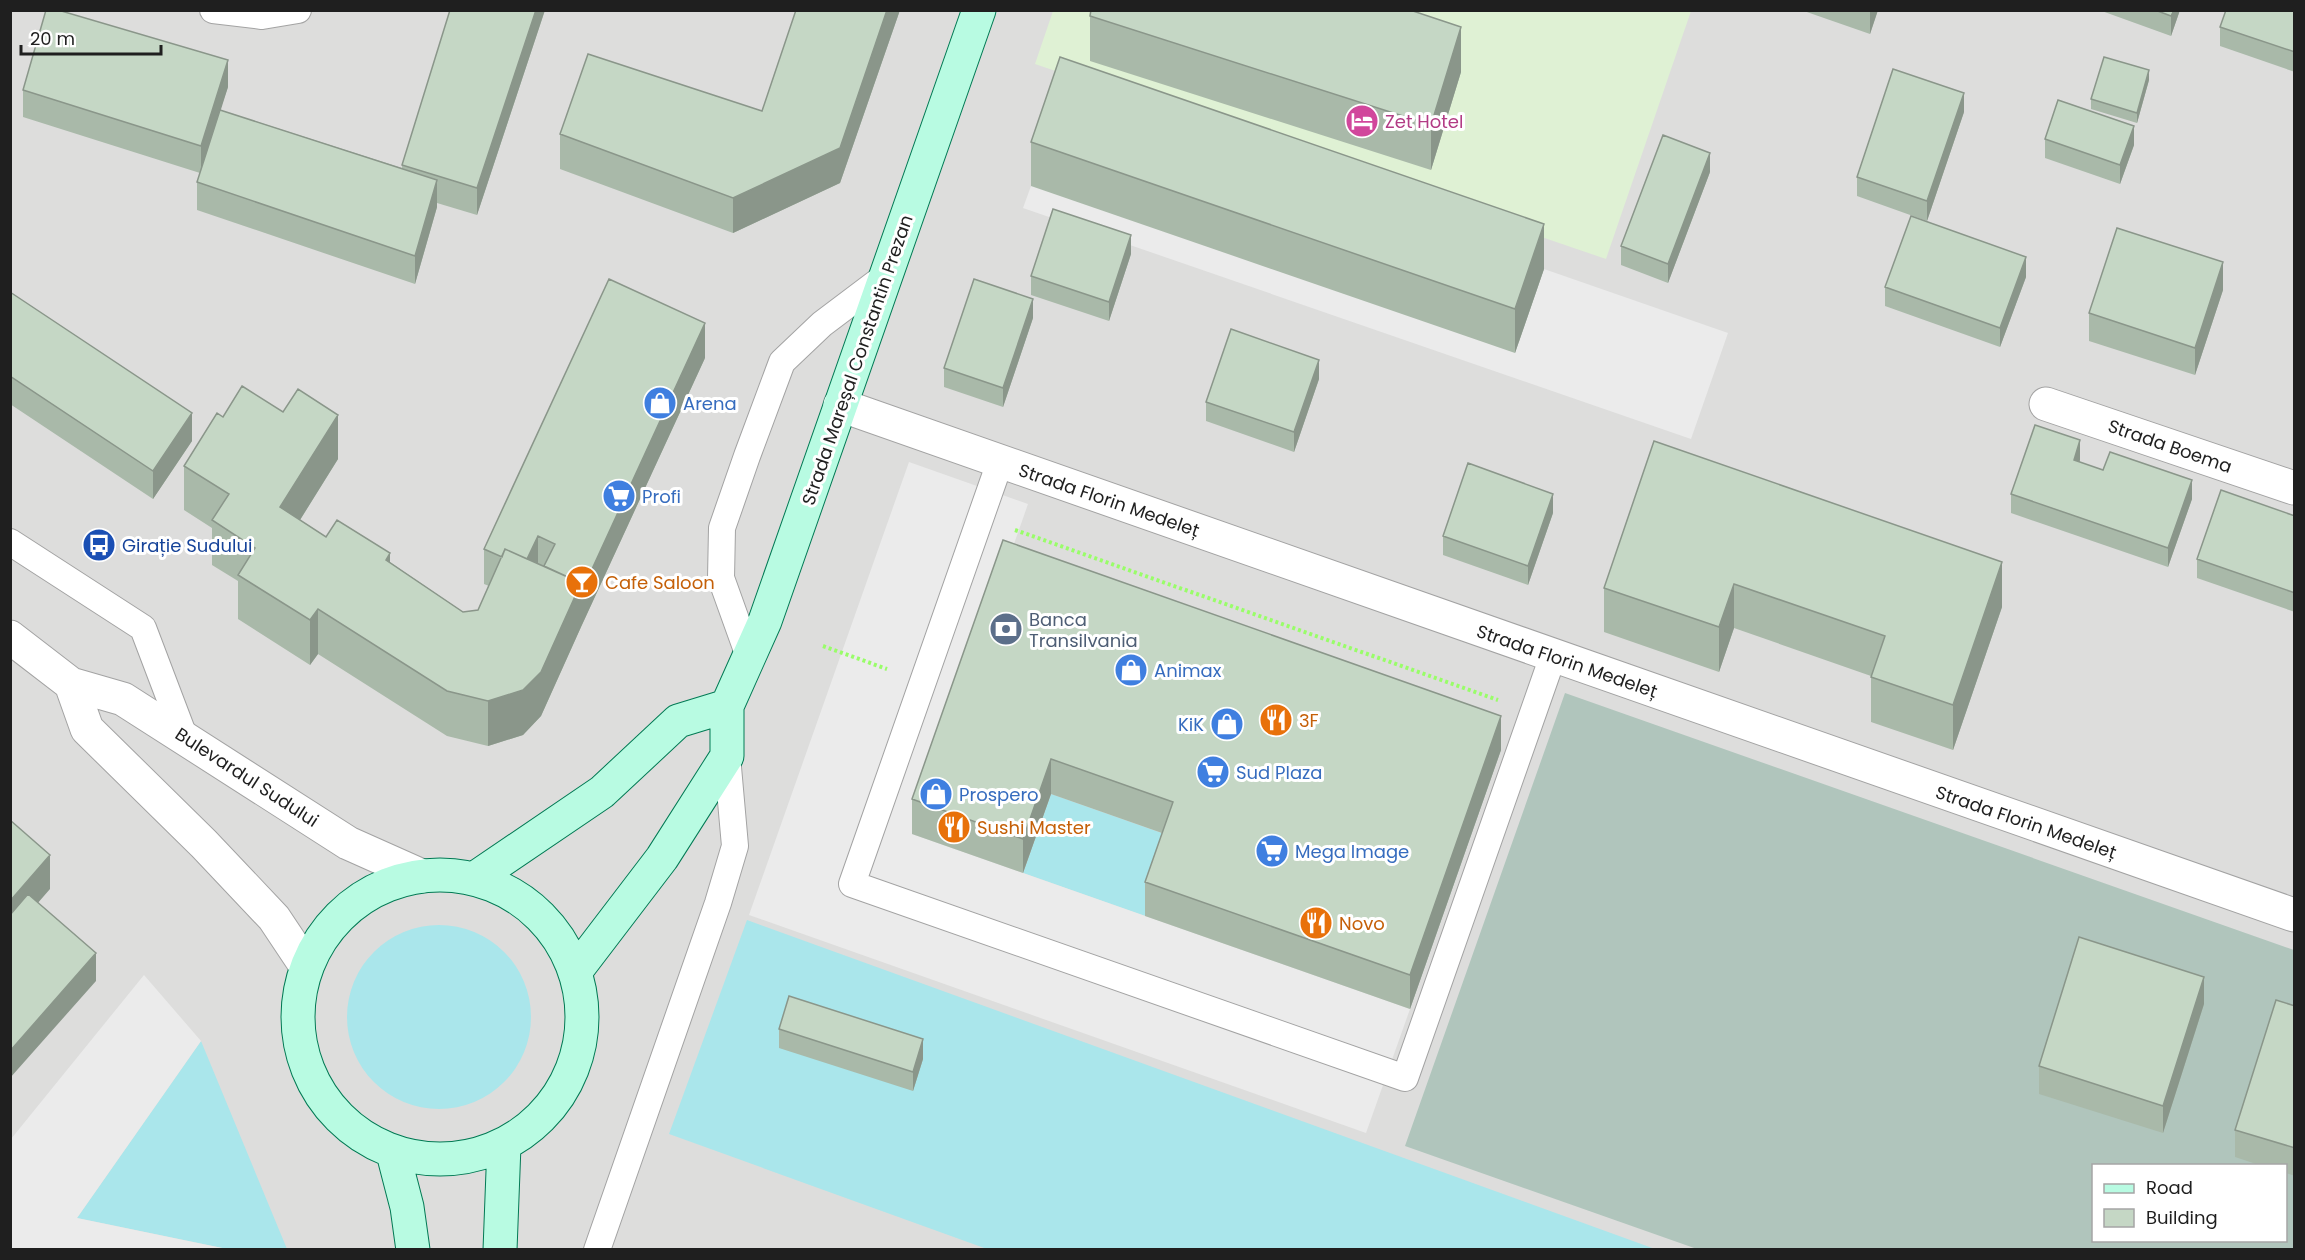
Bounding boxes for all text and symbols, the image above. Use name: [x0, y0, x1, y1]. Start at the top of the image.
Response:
scale bar: [21, 18, 160, 56]
text: 20 m: [30, 26, 75, 51]
hotel icon: Zet Hotel: [1344, 103, 1380, 139]
place label: Zet Hotel: [1385, 109, 1463, 134]
street label: Strada Mareșal Constantin Prezan: [795, 211, 919, 509]
shop icon: Arena: [642, 385, 678, 421]
place label: Arena: [683, 391, 737, 416]
street label: Strada Boema: [2105, 413, 2235, 479]
street label: Strada Florin Medeleț: [1015, 457, 1203, 543]
supermarket icon: Profi: [601, 478, 637, 514]
place label: Profi: [642, 484, 681, 509]
bus stop icon: Girație Sudului: [81, 527, 117, 563]
place label: Girație Sudului: [122, 533, 252, 558]
bar icon: Cafe Saloon: [564, 564, 600, 600]
place label: Cafe Saloon: [605, 570, 715, 595]
place label: Banca Transilvania: [1029, 607, 1138, 653]
bank icon: Banca Transilvania: [988, 611, 1024, 647]
street label: Strada Florin Medeleț: [1473, 618, 1661, 704]
shop icon: Animax: [1113, 652, 1149, 688]
place label: Animax: [1154, 658, 1222, 683]
restaurant icon: 3F: [1258, 702, 1294, 738]
shop icon: KiK: [1209, 706, 1245, 742]
place label: 3F: [1299, 708, 1319, 733]
place label: KiK: [1178, 712, 1204, 737]
street label: Bulevardul Sudului: [170, 721, 324, 833]
supermarket icon: Sud Plaza: [1195, 754, 1231, 790]
place label: Sud Plaza: [1236, 760, 1322, 785]
shop icon: Prospero: [918, 776, 954, 812]
street label: Strada Florin Medeleț: [1932, 779, 2120, 865]
place label: Prospero: [959, 782, 1039, 807]
restaurant icon: Sushi Master: [936, 809, 972, 845]
place label: Sushi Master: [977, 815, 1091, 840]
supermarket icon: Mega Image: [1254, 833, 1290, 869]
place label: Mega Image: [1295, 839, 1409, 864]
restaurant icon: Novo: [1298, 905, 1334, 941]
place label: Novo: [1339, 911, 1385, 936]
legend: [2092, 1164, 2287, 1242]
text: Road: [2146, 1175, 2193, 1200]
text: Building: [2146, 1205, 2218, 1230]

